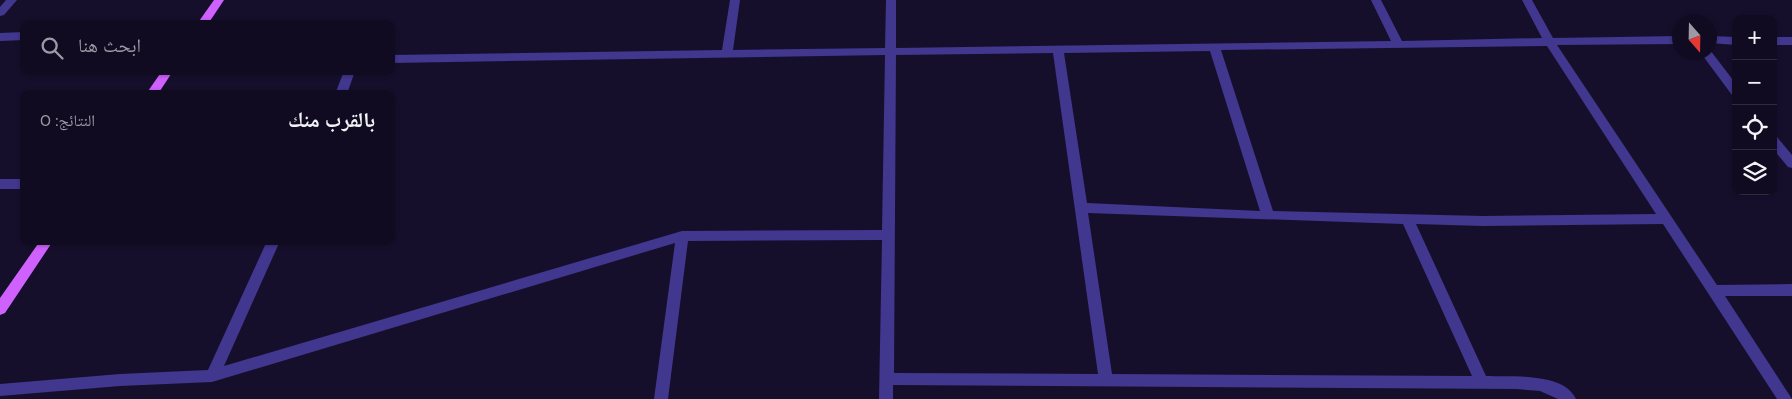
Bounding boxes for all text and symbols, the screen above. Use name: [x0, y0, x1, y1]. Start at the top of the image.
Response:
north arrow: [1672, 15, 1717, 60]
map controls: [1732, 15, 1777, 195]
button: +: [1732, 15, 1777, 60]
search box: [20, 20, 395, 75]
text: ابحث هنا: [78, 33, 141, 58]
icon: search: [38, 34, 66, 62]
button: −: [1732, 60, 1777, 105]
button: locate: [1732, 105, 1777, 150]
text: بالقرب منك: [288, 106, 375, 134]
text: النتائج: 0: [40, 110, 95, 131]
button: layers: [1732, 150, 1777, 195]

